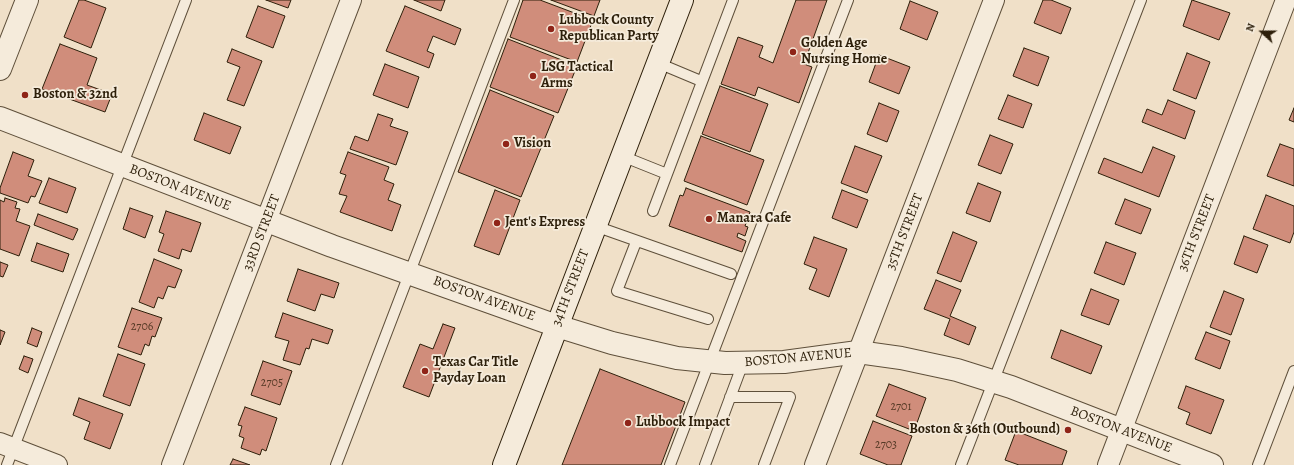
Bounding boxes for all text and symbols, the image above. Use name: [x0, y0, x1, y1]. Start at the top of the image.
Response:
north arrow: [1242, 12, 1282, 52]
place label: Lubbock County Republican Party: [559, 13, 659, 46]
text: N: [1242, 21, 1259, 34]
marker: Lubbock County Republican Party: [546, 24, 556, 34]
place label: Golden Age Nursing Home: [801, 36, 887, 68]
marker: Golden Age Nursing Home: [788, 47, 798, 57]
place label: LSG Tactical Arms: [541, 60, 613, 92]
marker: LSG Tactical Arms: [528, 71, 538, 81]
place label: Boston & 32nd: [33, 87, 117, 103]
marker: Boston & 32nd: [20, 90, 30, 100]
place label: Vision: [514, 136, 551, 152]
marker: Vision: [501, 139, 511, 149]
street label: BOSTON AVENUE: [127, 161, 233, 215]
street label: 35TH STREET: [883, 191, 927, 273]
street label: 33RD STREET: [240, 192, 284, 274]
street label: 36TH STREET: [1175, 192, 1219, 274]
place label: Manara Cafe: [717, 211, 791, 227]
marker: Manara Cafe: [704, 214, 714, 224]
place label: Jent's Express: [505, 215, 585, 231]
marker: Jent's Express: [492, 218, 502, 228]
street label: 34TH STREET: [549, 247, 593, 329]
street label: BOSTON AVENUE: [431, 273, 537, 325]
house number: 2706: [131, 320, 153, 334]
street label: BOSTON AVENUE: [744, 345, 852, 371]
place label: Texas Car Title Payday Loan: [433, 355, 518, 388]
marker: Texas Car Title Payday Loan: [420, 366, 430, 376]
house number: 2705: [261, 376, 283, 390]
house number: 2701: [890, 400, 912, 414]
street label: BOSTON AVENUE: [1068, 403, 1174, 457]
place label: Lubbock Impact: [636, 415, 730, 431]
marker: Lubbock Impact: [623, 418, 633, 428]
place label: Boston & 36th (Outbound): [909, 422, 1060, 438]
marker: Boston & 36th (Outbound): [1063, 425, 1073, 435]
house number: 2703: [875, 438, 897, 452]

